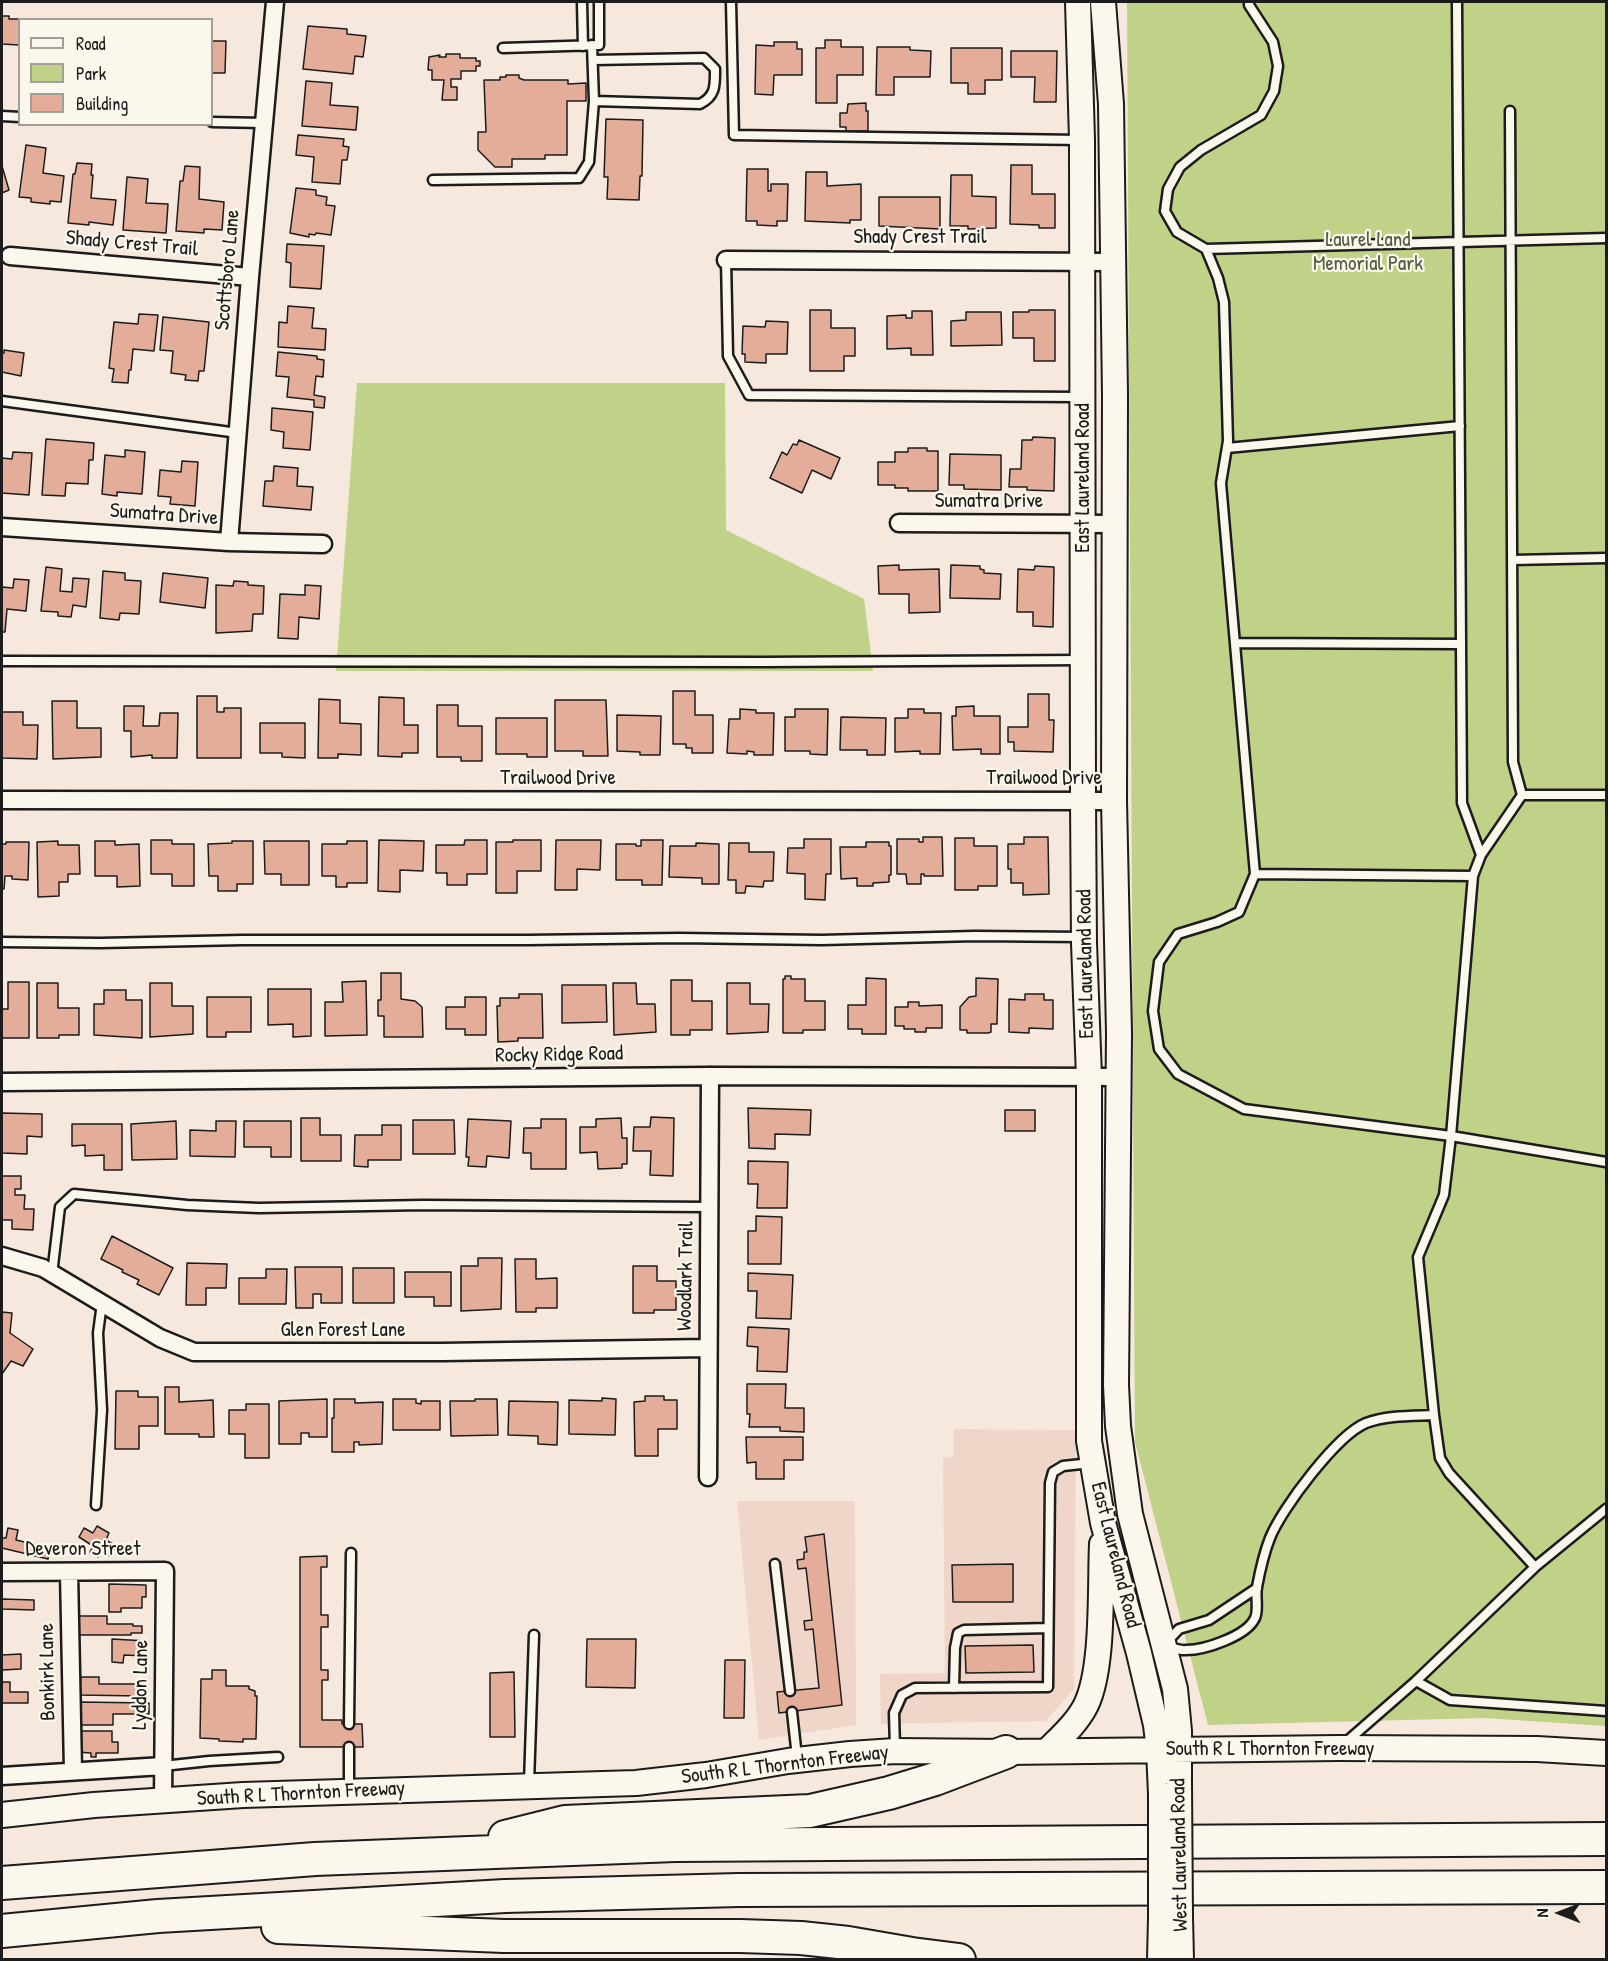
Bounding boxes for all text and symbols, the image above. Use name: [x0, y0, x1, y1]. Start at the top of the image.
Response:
legend: [18, 18, 213, 126]
text: Road: [76, 31, 106, 56]
text: Park: [76, 61, 106, 86]
text: Building: [76, 91, 128, 116]
street label: Scottsboro Lane: [210, 209, 246, 331]
street label: Shady Crest Trail: [853, 224, 987, 250]
street label: Shady Crest Trail: [65, 226, 199, 262]
park label: Laurel Land Memorial Park: [1313, 227, 1423, 277]
street label: East Laureland Road: [1070, 403, 1096, 553]
street label: Sumatra Drive: [935, 488, 1043, 514]
street label: Sumatra Drive: [109, 499, 219, 531]
street label: Trailwood Drive: [500, 765, 616, 791]
street label: Trailwood Drive: [986, 765, 1102, 791]
street label: East Laureland Road: [1072, 889, 1100, 1039]
street label: Rocky Ridge Road: [495, 1041, 623, 1069]
street label: Woodlark Trail: [672, 1221, 700, 1331]
street label: Glen Forest Lane: [280, 1317, 406, 1343]
street label: East Laureland Road: [1085, 1480, 1145, 1630]
street label: Deveron Street: [26, 1536, 140, 1562]
street label: Bonkirk Lane: [35, 1623, 61, 1721]
street label: Lyddon Lane: [128, 1640, 154, 1730]
street label: South R L Thornton Freeway: [1166, 1736, 1374, 1762]
street label: South R L Thornton Freeway: [680, 1740, 890, 1790]
street label: South R L Thornton Freeway: [196, 1776, 406, 1812]
street label: West Laureland Road: [1166, 1778, 1194, 1932]
north arrow: [1530, 1883, 1590, 1943]
text: N: [1531, 1909, 1553, 1917]

